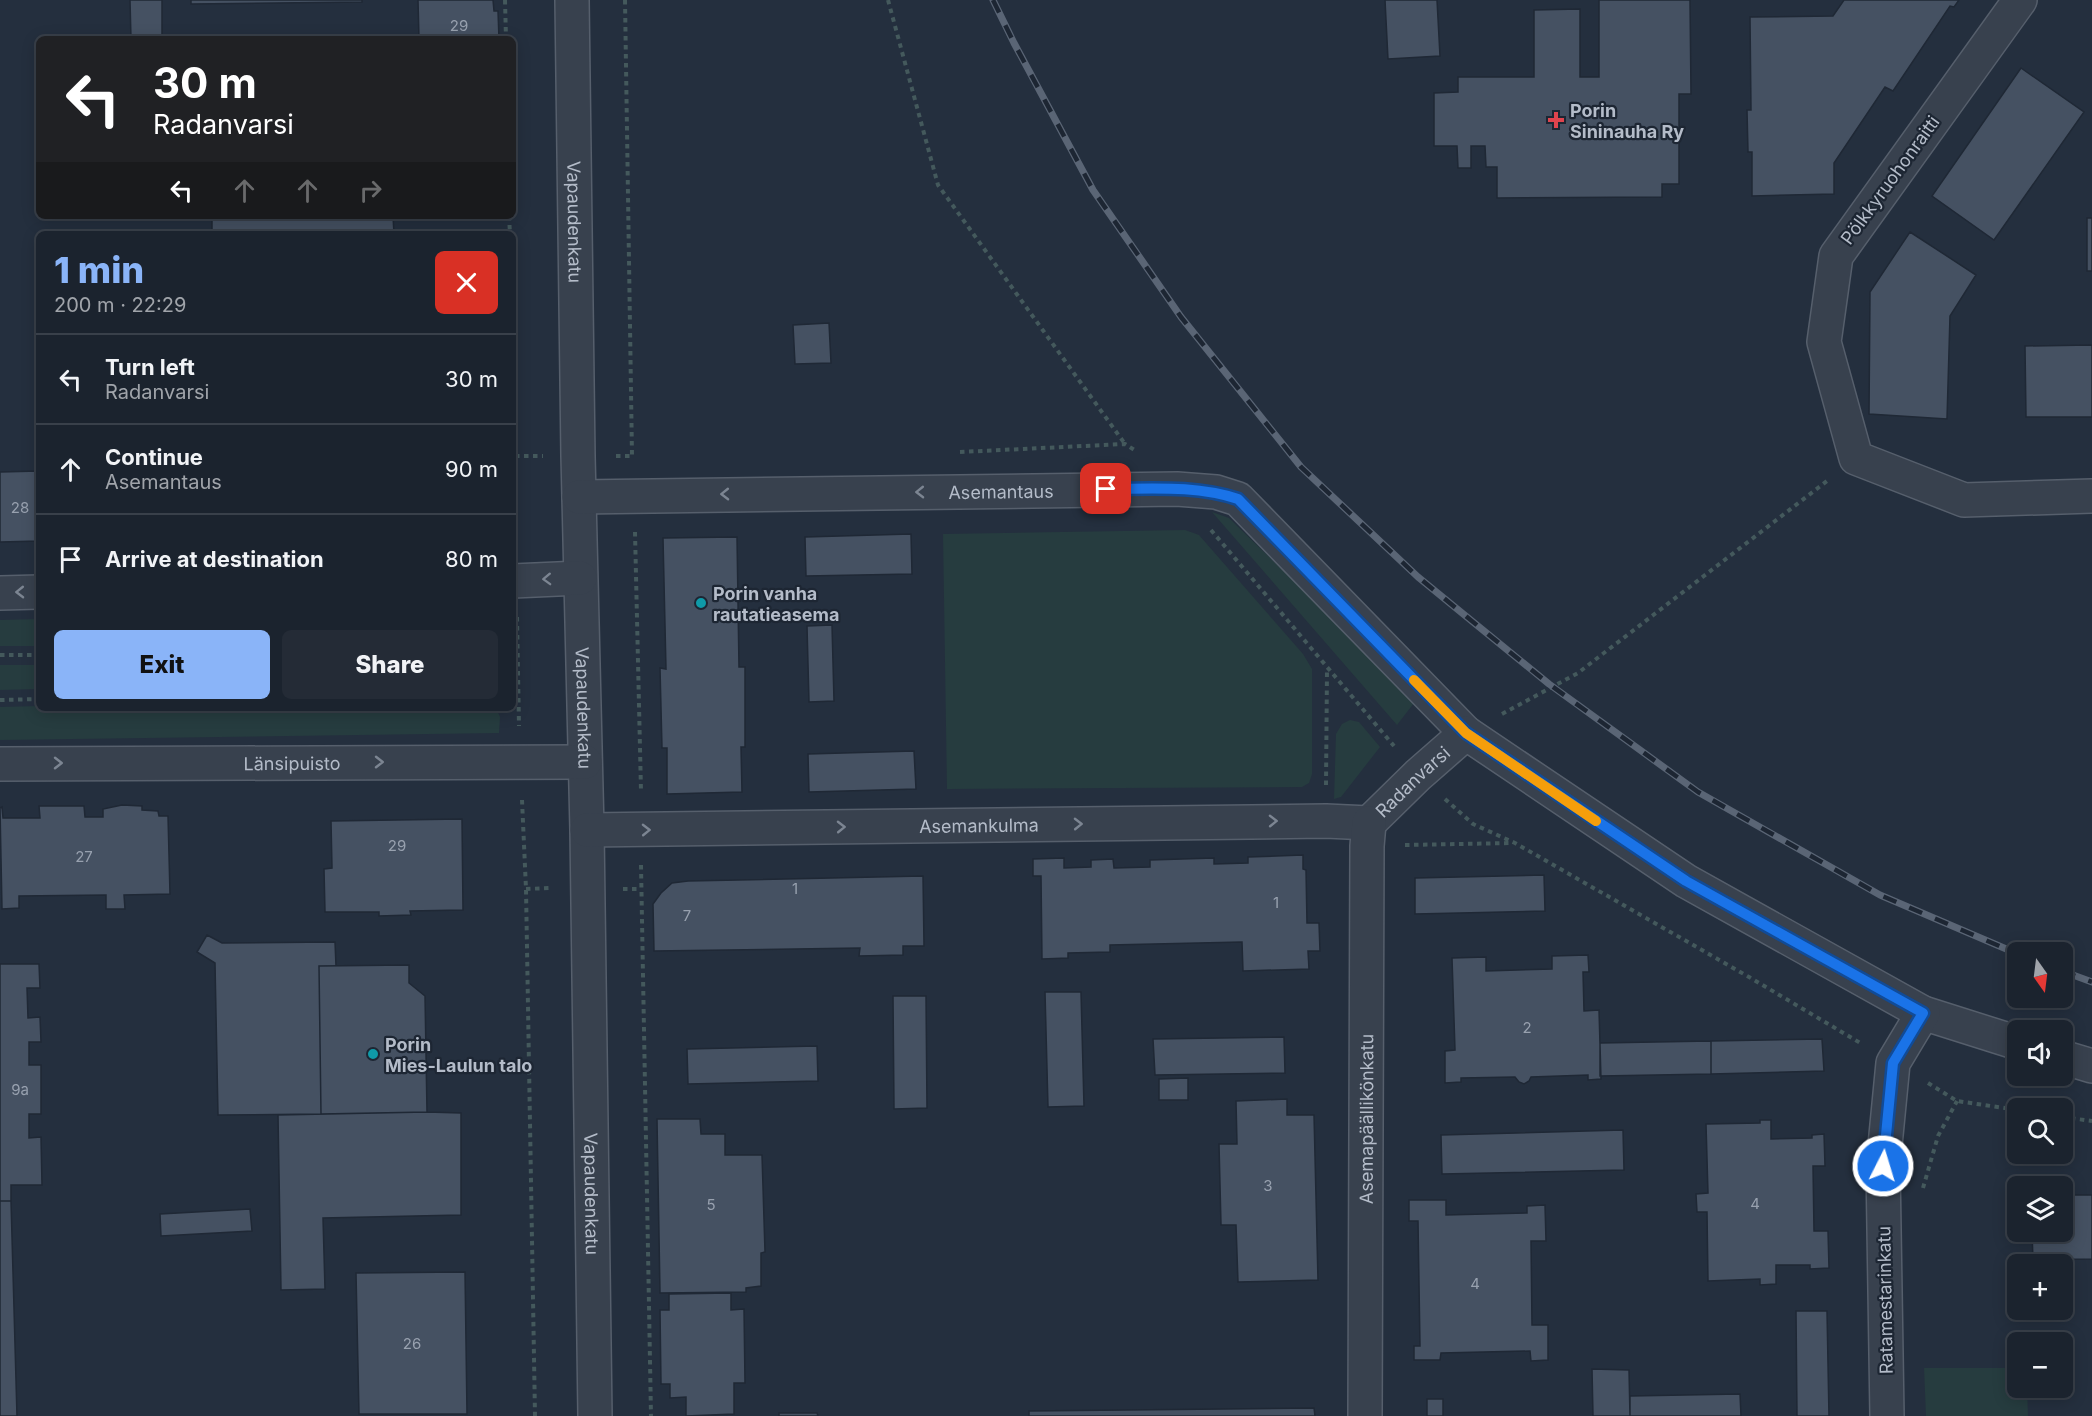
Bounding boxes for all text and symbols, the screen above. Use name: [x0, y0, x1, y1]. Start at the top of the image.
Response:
house number: 29: [450, 16, 468, 35]
text: 30 m: [153, 57, 257, 108]
icon: left: [54, 60, 132, 138]
place label: Porin Sininauha Ry: [1570, 100, 1684, 142]
text: Radanvarsi: [153, 108, 294, 141]
marker: Porin Sininauha Ry: [1547, 111, 1565, 129]
street label: Pölkkyruohonraitti: [1836, 112, 1944, 248]
street label: Vapaudenkatu: [564, 161, 586, 283]
icon: left: [165, 174, 198, 207]
icon: ahead: [228, 174, 261, 207]
icon: ahead: [291, 174, 324, 207]
icon: right: [354, 174, 387, 207]
text: 1 min: [54, 248, 144, 292]
button: close: [435, 251, 498, 314]
text: 200 m · 22:29: [54, 293, 186, 317]
text: Turn left: [105, 354, 195, 380]
icon: left: [54, 363, 87, 396]
text: 30 m: [445, 366, 498, 392]
text: Radanvarsi: [105, 380, 209, 404]
text: Continue: [105, 444, 203, 470]
icon: ahead: [54, 453, 87, 486]
text: 90 m: [445, 456, 498, 482]
pin: [1080, 463, 1131, 514]
text: Asemantaus: [105, 470, 222, 494]
icon: arrive: [1089, 472, 1122, 505]
street label: Asemantaus: [948, 480, 1054, 503]
one-way arrow: [915, 486, 924, 498]
one-way arrow: [720, 488, 729, 501]
house number: 28: [11, 498, 29, 517]
icon: arrive: [54, 543, 87, 576]
text: Arrive at destination: [105, 546, 324, 572]
text: 80 m: [445, 546, 498, 572]
one-way arrow: [542, 573, 551, 586]
place label: Porin vanha rautatieasema: [713, 583, 839, 625]
one-way arrow: [15, 586, 24, 598]
marker: Porin vanha rautatieasema: [694, 596, 708, 610]
button: Exit: [54, 630, 270, 699]
button: Share: [282, 630, 498, 699]
street label: Vapaudenkatu: [572, 646, 596, 769]
street label: Radanvarsi: [1371, 742, 1454, 821]
street label: Länsipuisto: [244, 752, 340, 774]
one-way arrow: [375, 756, 384, 768]
one-way arrow: [54, 757, 63, 770]
street label: Asemankulma: [919, 814, 1039, 836]
one-way arrow: [1268, 815, 1277, 827]
one-way arrow: [1073, 818, 1082, 830]
one-way arrow: [836, 821, 845, 833]
one-way arrow: [641, 823, 650, 836]
house number: 29: [388, 836, 406, 855]
house number: 27: [75, 847, 93, 866]
house number: 1: [792, 879, 798, 898]
house number: 1: [1273, 893, 1279, 912]
house number: 7: [683, 906, 691, 925]
north arrow: [2007, 942, 2073, 1008]
map controls: [2007, 942, 2073, 1398]
house number: 2: [1522, 1018, 1532, 1037]
button: sound: [2007, 1020, 2073, 1086]
place label: Porin Mies-Laulun talo: [385, 1034, 532, 1076]
street label: Asemapäällikönkatu: [1355, 1034, 1377, 1204]
marker: Porin Mies-Laulun talo: [366, 1047, 380, 1061]
house number: 9a: [11, 1080, 29, 1099]
button: search: [2007, 1098, 2073, 1164]
street label: Vapaudenkatu: [581, 1133, 603, 1255]
position arrow: [1851, 1134, 1915, 1198]
house number: 3: [1263, 1176, 1273, 1195]
button: layers: [2007, 1176, 2073, 1242]
house number: 4: [1750, 1194, 1760, 1213]
house number: 5: [706, 1195, 716, 1214]
street label: Ratamestarinkatu: [1873, 1226, 1897, 1374]
button: +: [2007, 1254, 2073, 1320]
house number: 4: [1470, 1274, 1480, 1293]
button: −: [2007, 1332, 2073, 1398]
house number: 26: [403, 1334, 421, 1353]

